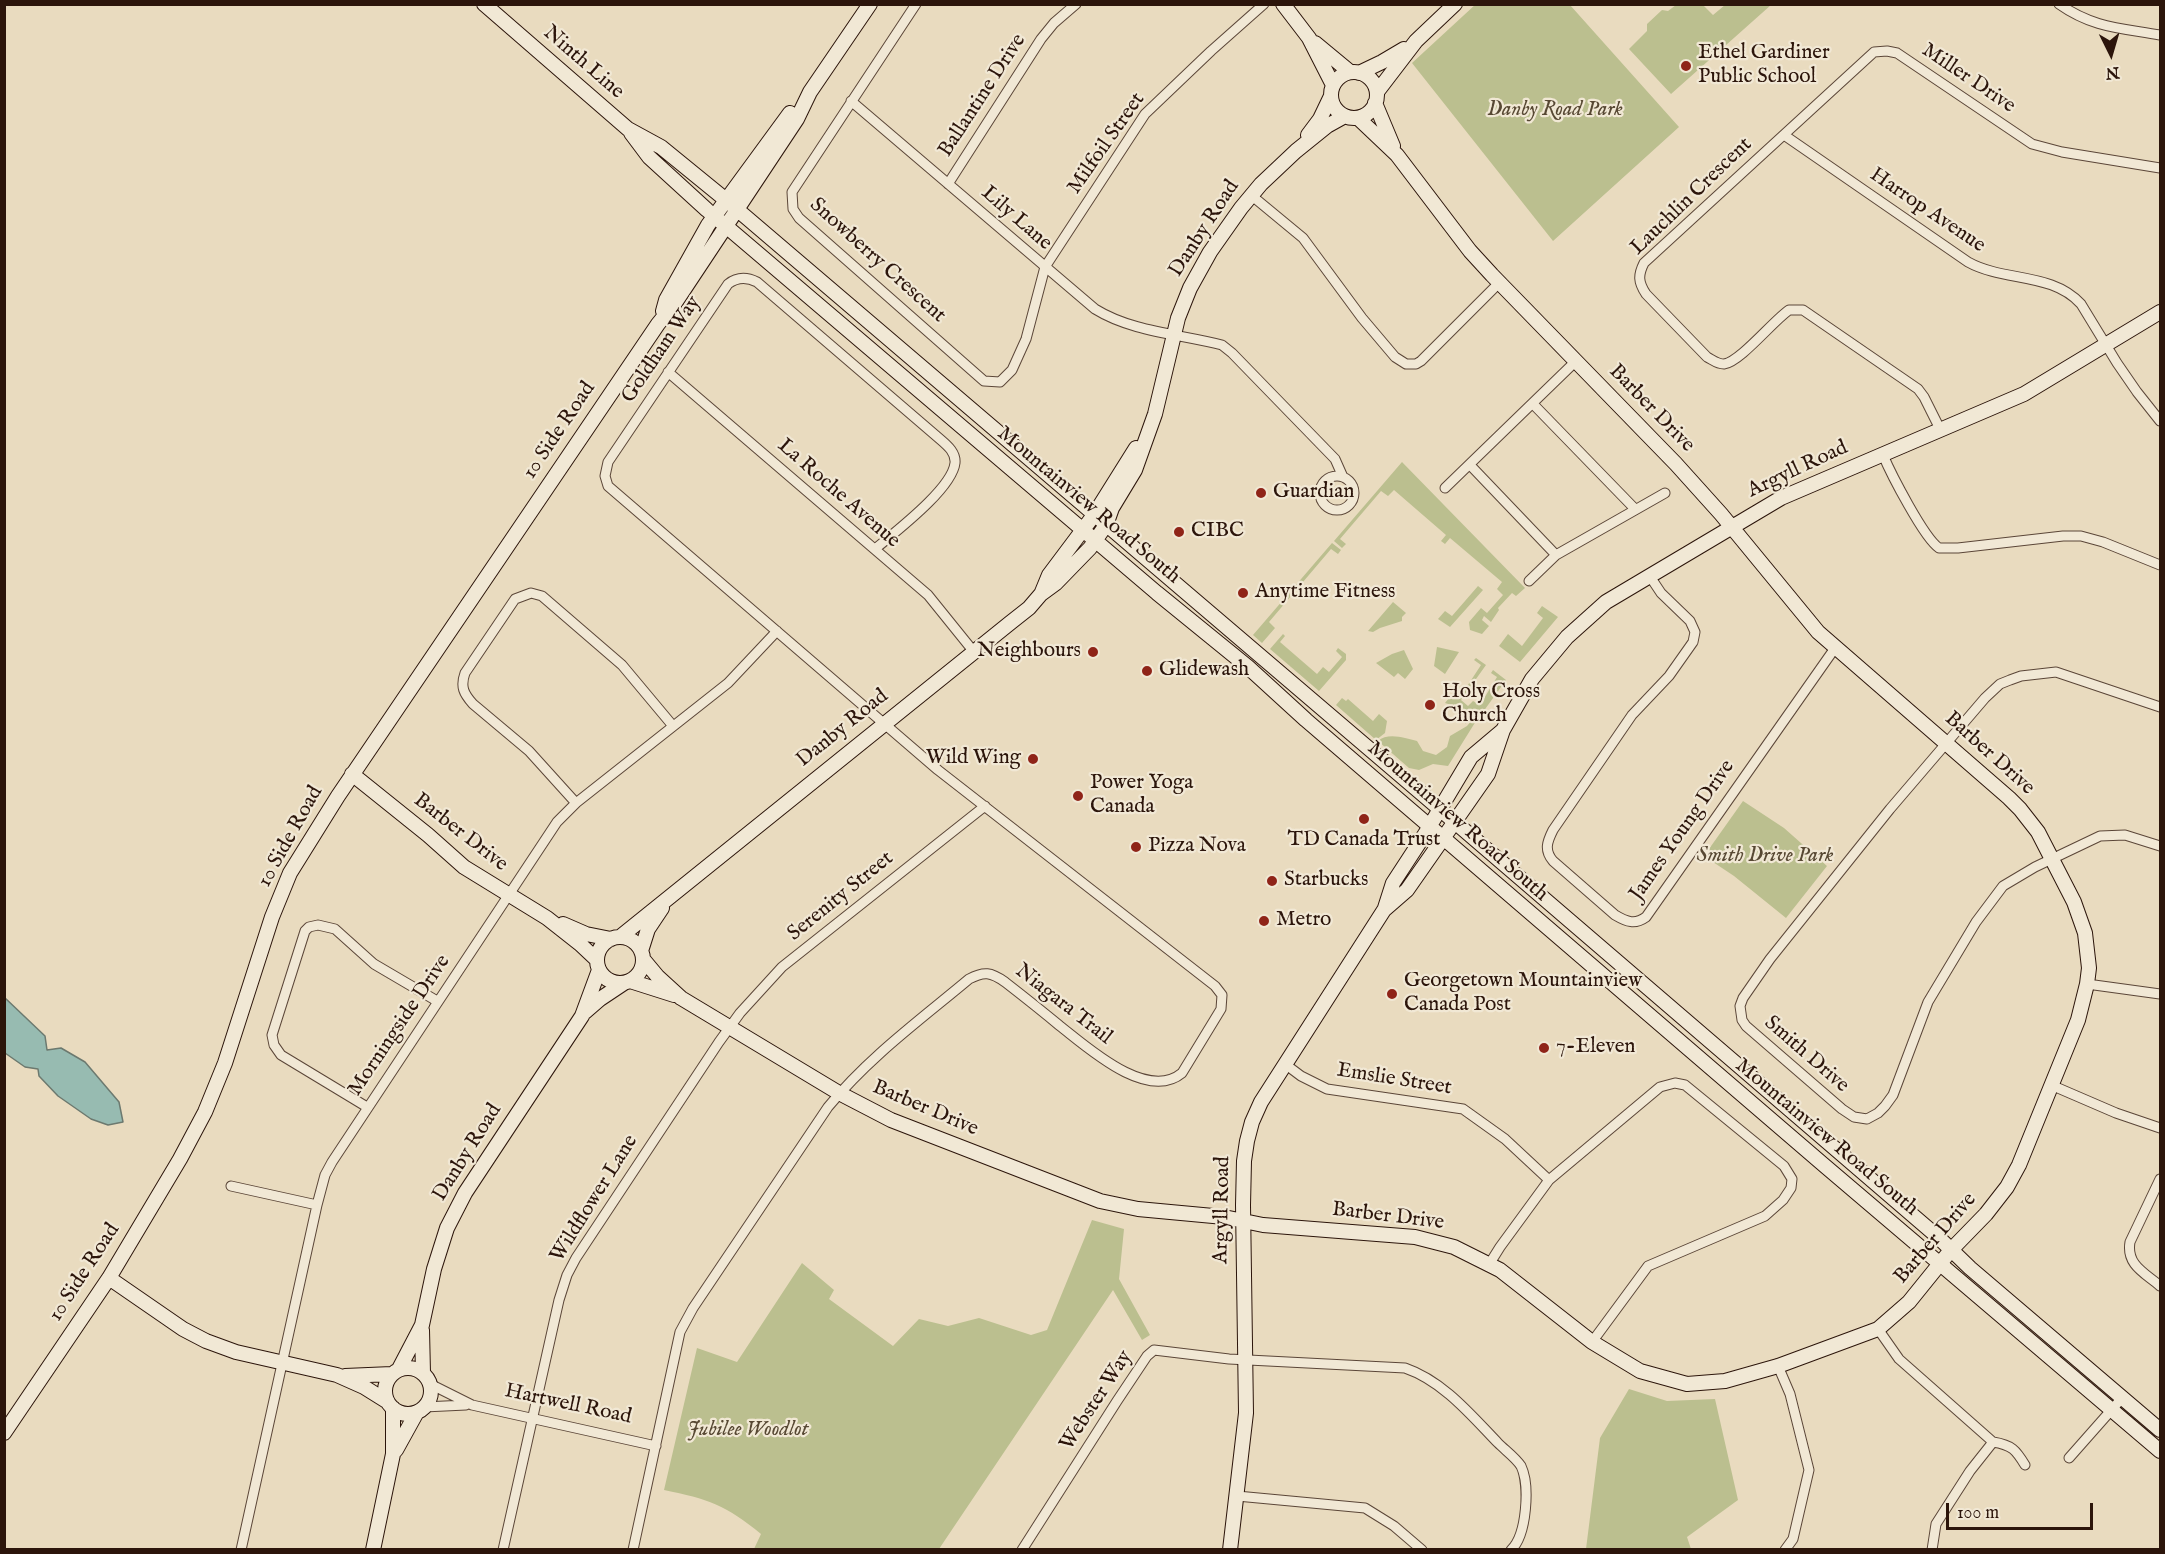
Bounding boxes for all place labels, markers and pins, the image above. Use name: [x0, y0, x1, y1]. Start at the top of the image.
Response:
place label: Ethel Gardiner Public School: [1698, 41, 1830, 91]
marker: Ethel Gardiner Public School: [1679, 59, 1693, 73]
place label: Guardian: [1273, 480, 1354, 506]
marker: Guardian: [1254, 486, 1268, 500]
place label: CIBC: [1191, 519, 1244, 545]
marker: CIBC: [1172, 525, 1186, 539]
place label: Anytime Fitness: [1255, 580, 1395, 606]
marker: Anytime Fitness: [1236, 586, 1250, 600]
place label: Neighbours: [977, 639, 1081, 665]
marker: Neighbours: [1086, 645, 1100, 659]
place label: Glidewash: [1159, 658, 1249, 684]
marker: Glidewash: [1140, 664, 1154, 678]
place label: Holy Cross Church: [1442, 680, 1540, 730]
marker: Holy Cross Church: [1423, 698, 1437, 712]
place label: Wild Wing: [926, 746, 1021, 772]
marker: Wild Wing: [1026, 752, 1040, 766]
place label: Power Yoga Canada: [1090, 771, 1193, 821]
marker: Power Yoga Canada: [1071, 789, 1085, 803]
marker: TD Canada Trust: [1357, 812, 1371, 826]
place label: TD Canada Trust: [1288, 828, 1440, 854]
place label: Pizza Nova: [1148, 834, 1246, 860]
marker: Pizza Nova: [1129, 840, 1143, 854]
place label: Starbucks: [1284, 868, 1368, 894]
marker: Starbucks: [1265, 874, 1279, 888]
place label: Metro: [1276, 908, 1331, 934]
marker: Metro: [1257, 914, 1271, 928]
place label: Georgetown Mountainview Canada Post: [1404, 969, 1642, 1019]
marker: Georgetown Mountainview Canada Post: [1385, 987, 1399, 1001]
place label: 7-Eleven: [1556, 1035, 1635, 1061]
marker: 7-Eleven: [1537, 1041, 1551, 1055]

